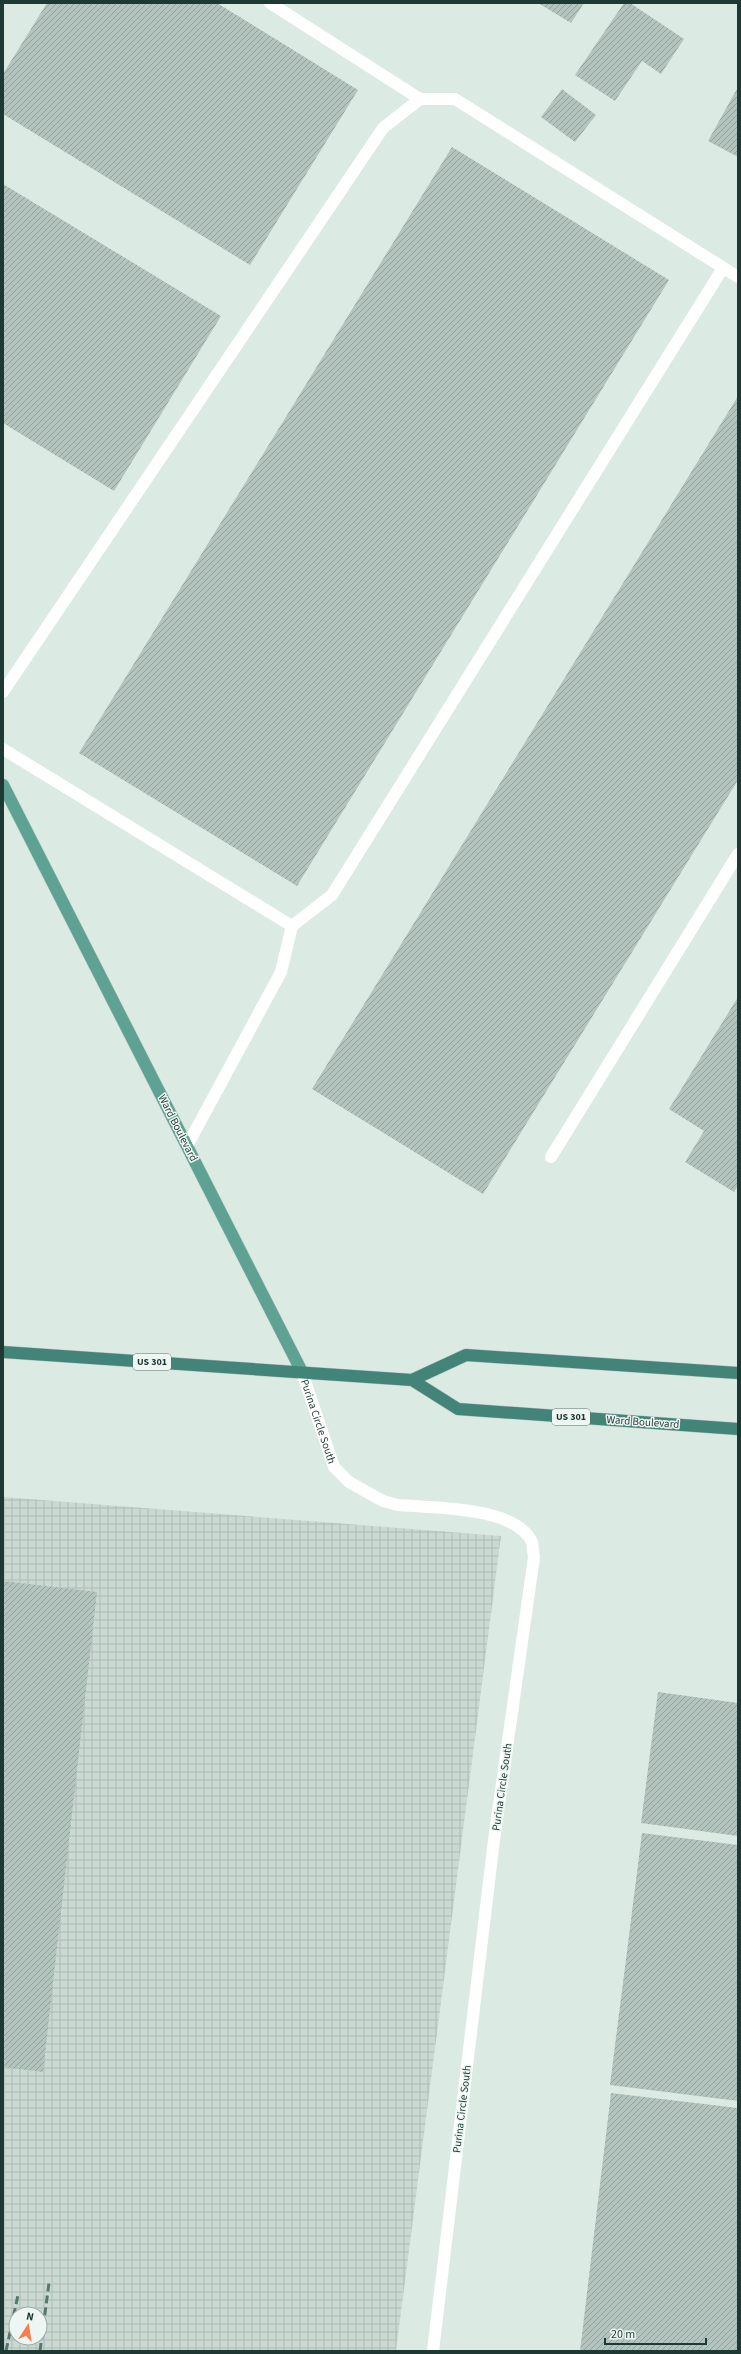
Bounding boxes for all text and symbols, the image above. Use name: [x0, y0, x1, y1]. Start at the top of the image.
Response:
street label: Ward Boulevard: [155, 1092, 201, 1164]
road number: US 301: [133, 1354, 171, 1370]
street label: Purina Circle South: [297, 1377, 340, 1466]
road number: US 301: [552, 1409, 590, 1425]
street label: Ward Boulevard: [606, 1412, 680, 1432]
street label: Purina Circle South: [488, 1742, 516, 1832]
street label: Purina Circle South: [449, 2064, 475, 2154]
north arrow: [8, 2306, 48, 2346]
text: N: [25, 2309, 35, 2325]
scale bar: [605, 2320, 706, 2346]
text: 20 m: [611, 2326, 635, 2343]

